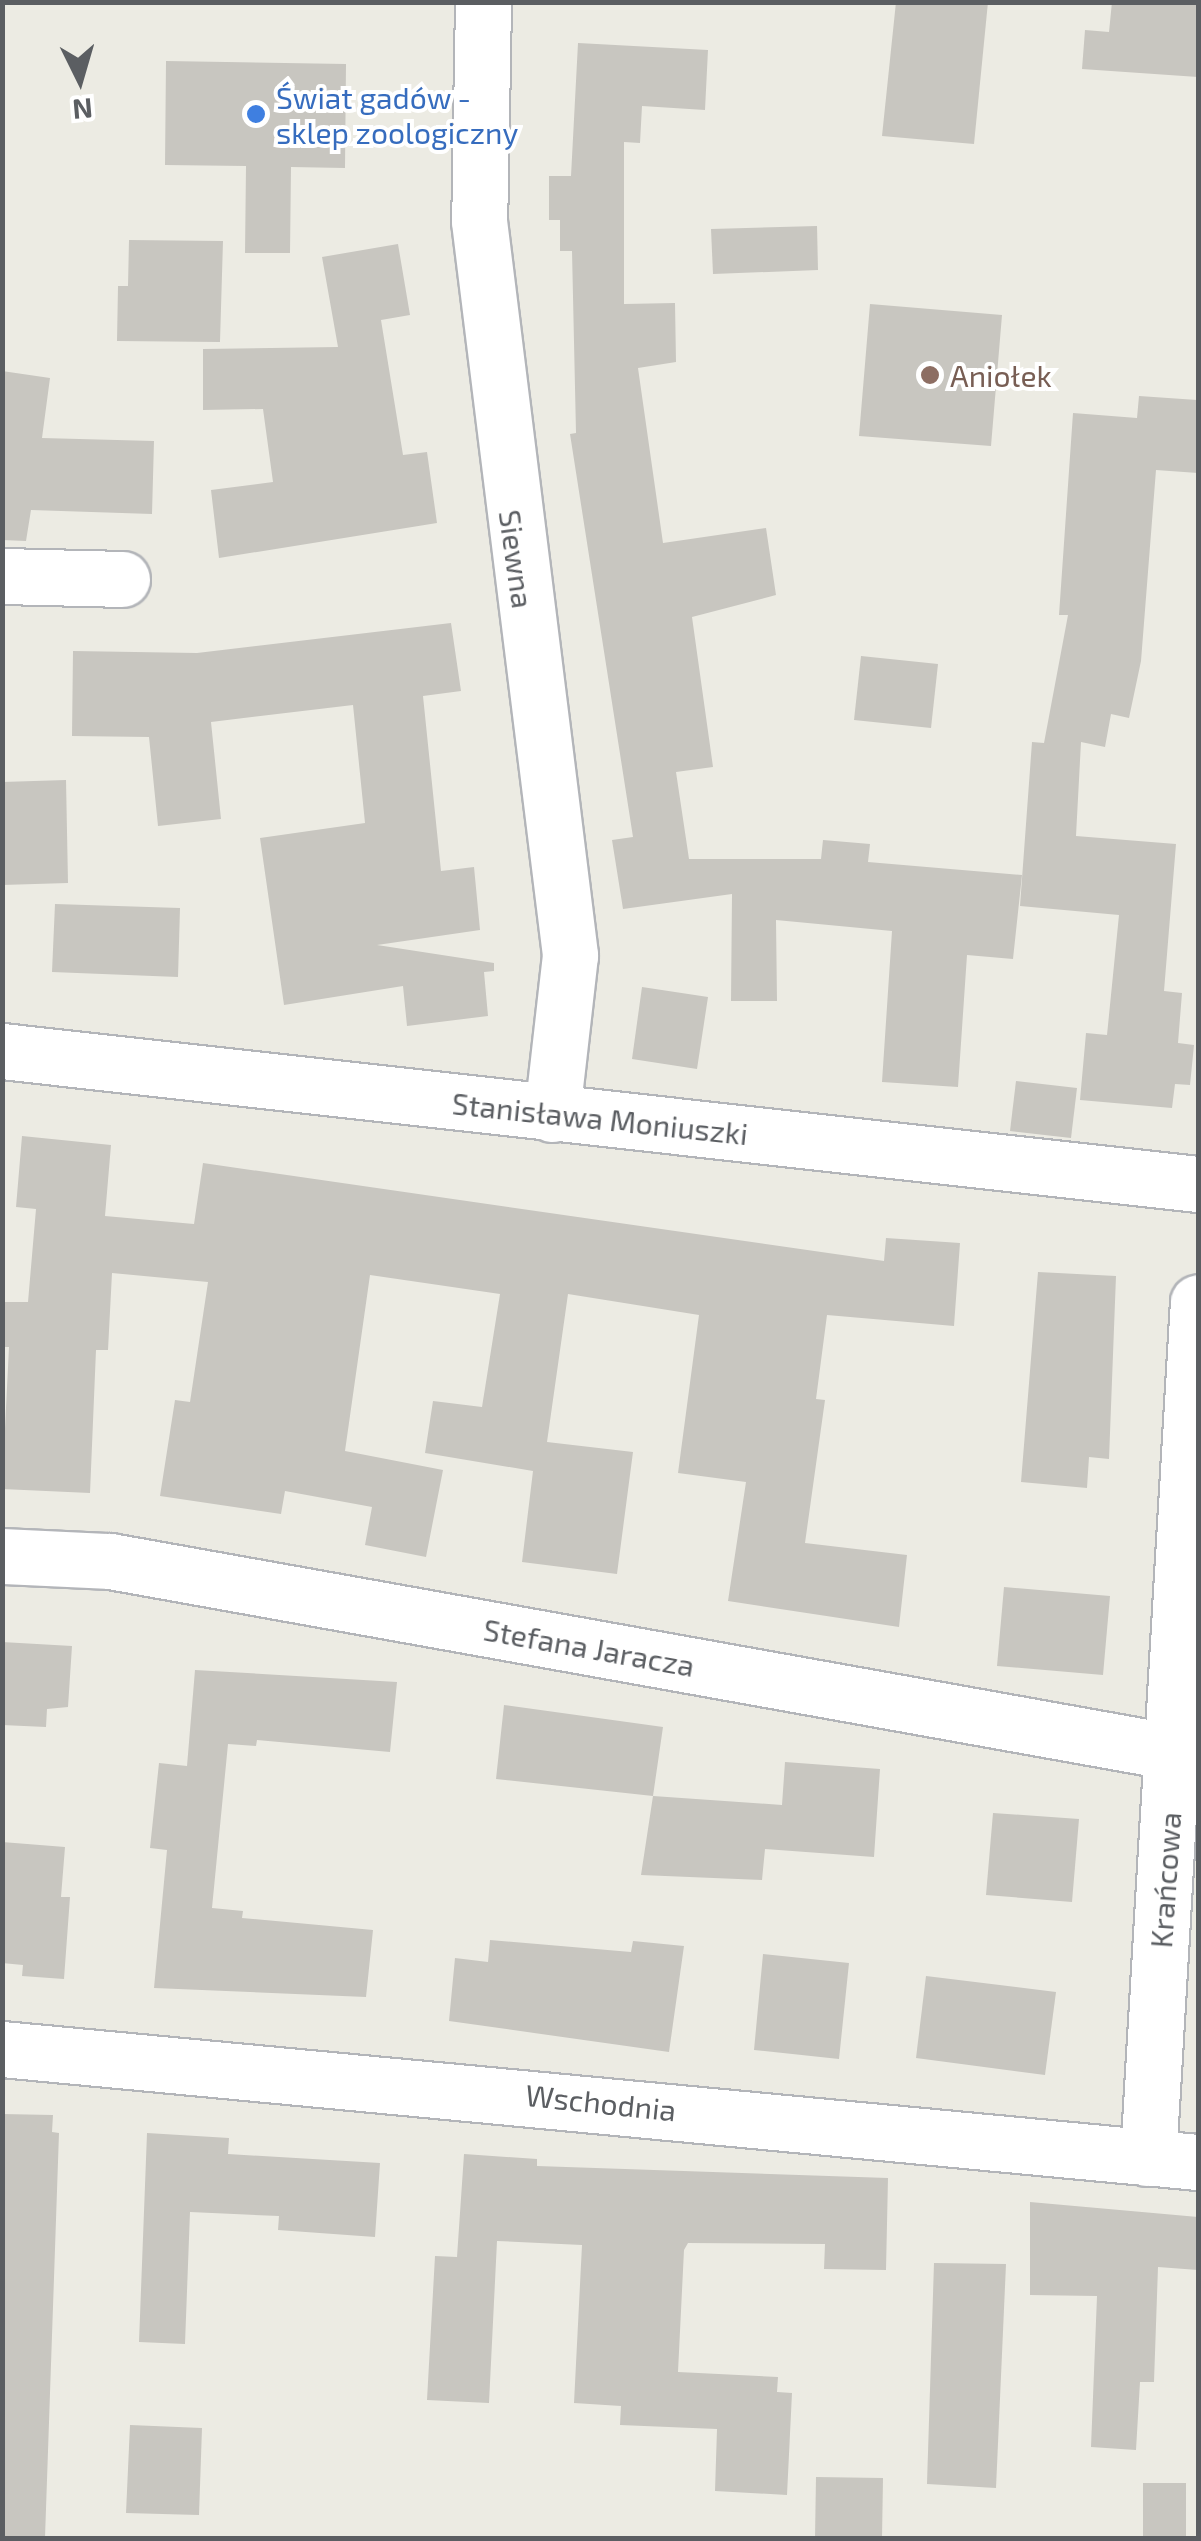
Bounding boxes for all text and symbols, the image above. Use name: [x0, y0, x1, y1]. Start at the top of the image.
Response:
north arrow: [30, 30, 130, 130]
place label: Świat gadów - sklep zoologiczny: [276, 79, 518, 150]
text: N: [71, 92, 94, 128]
marker: Świat gadów - sklep zoologiczny: [245, 103, 267, 125]
place label: Aniołek: [950, 357, 1052, 393]
marker: Aniołek: [919, 364, 941, 386]
street label: Siewna: [492, 507, 542, 611]
street label: Stanisława Moniuszki: [450, 1085, 750, 1151]
street label: Stefana Jaracza: [480, 1611, 698, 1683]
street label: Krańcowa: [1142, 1811, 1188, 1949]
street label: Wschodnia: [524, 2076, 678, 2128]

